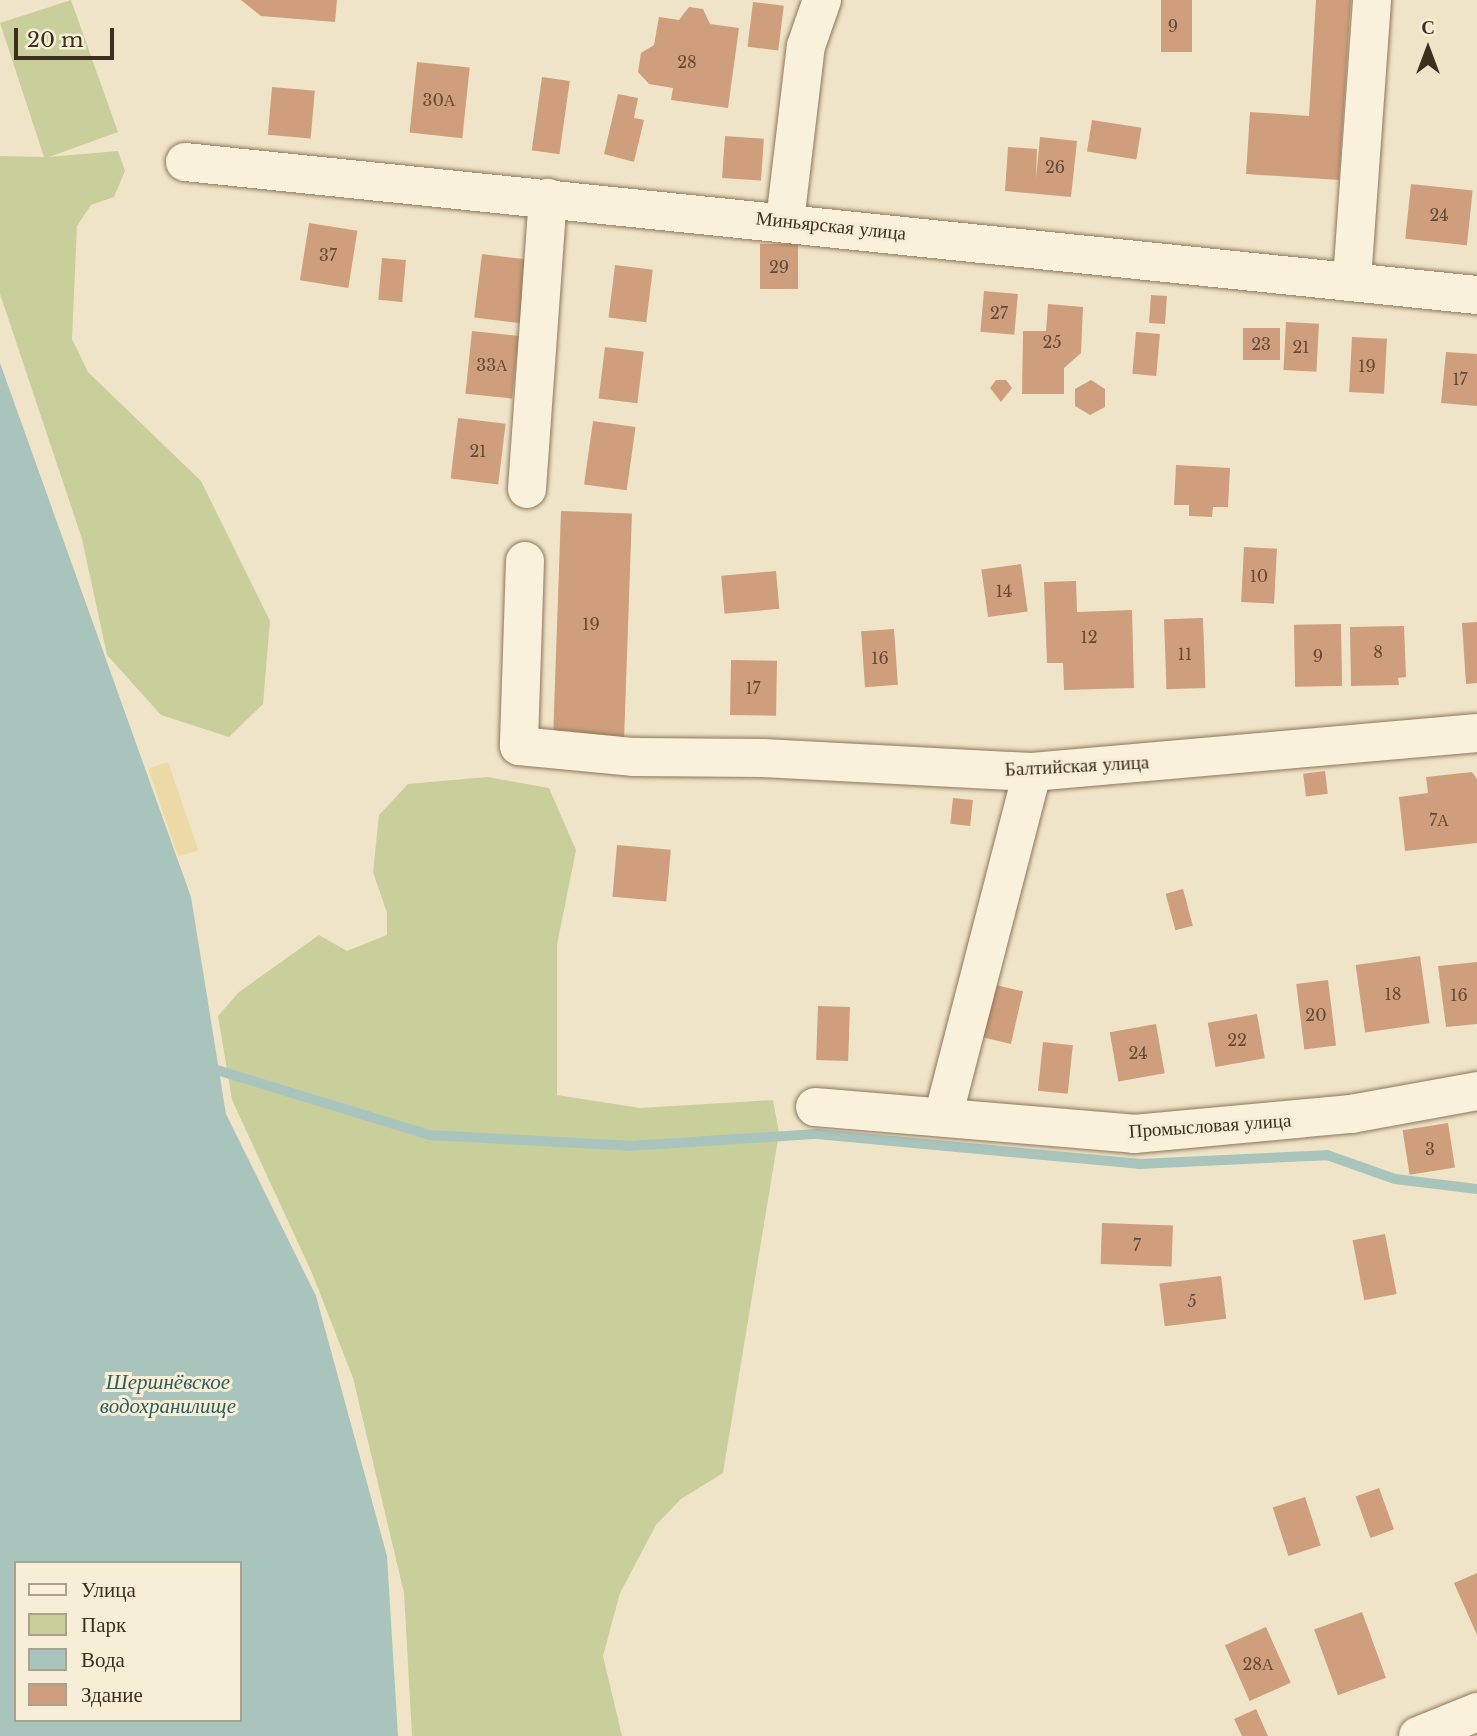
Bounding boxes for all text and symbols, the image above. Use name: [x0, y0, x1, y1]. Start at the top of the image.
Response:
scale bar: [18, 14, 117, 58]
north arrow: [1393, 14, 1463, 84]
house number: 9: [1168, 16, 1178, 36]
text: С: [1421, 16, 1435, 39]
text: 20 m: [27, 27, 84, 53]
house number: 28: [677, 52, 697, 72]
house number: 30А: [423, 90, 455, 110]
house number: 26: [1045, 157, 1065, 177]
house number: 24: [1429, 205, 1449, 225]
street label: Миньярская улица: [755, 207, 907, 245]
house number: 37: [319, 245, 337, 265]
house number: 29: [769, 257, 789, 277]
house number: 27: [990, 303, 1008, 323]
house number: 25: [1043, 332, 1061, 352]
house number: 23: [1251, 334, 1271, 354]
house number: 21: [1293, 337, 1309, 357]
house number: 33А: [476, 355, 508, 375]
house number: 19: [1358, 356, 1376, 376]
house number: 17: [1452, 369, 1468, 389]
house number: 21: [470, 441, 486, 461]
house number: 10: [1250, 566, 1268, 586]
house number: 14: [996, 581, 1012, 601]
house number: 19: [582, 614, 600, 634]
house number: 12: [1081, 627, 1097, 647]
house number: 8: [1373, 642, 1383, 662]
house number: 11: [1178, 644, 1192, 664]
house number: 9: [1313, 646, 1323, 666]
house number: 16: [871, 648, 889, 668]
house number: 17: [745, 678, 761, 698]
street label: Балтийская улица: [1004, 751, 1150, 781]
house number: 7А: [1429, 810, 1449, 830]
house number: 18: [1385, 984, 1401, 1004]
house number: 16: [1450, 985, 1468, 1005]
house number: 20: [1305, 1005, 1327, 1025]
house number: 22: [1227, 1030, 1247, 1050]
house number: 24: [1128, 1043, 1148, 1063]
street label: Промысловая улица: [1128, 1109, 1292, 1143]
house number: 3: [1425, 1139, 1435, 1159]
house number: 7: [1133, 1235, 1141, 1255]
house number: 5: [1187, 1291, 1197, 1311]
water label: Шершнёвское водохранилище: [100, 1369, 236, 1419]
legend: [14, 1561, 242, 1722]
text: Улица: [81, 1577, 136, 1603]
text: Парк: [81, 1612, 126, 1638]
text: Вода: [81, 1647, 125, 1673]
house number: 28А: [1242, 1654, 1274, 1674]
text: Здание: [81, 1682, 143, 1708]

